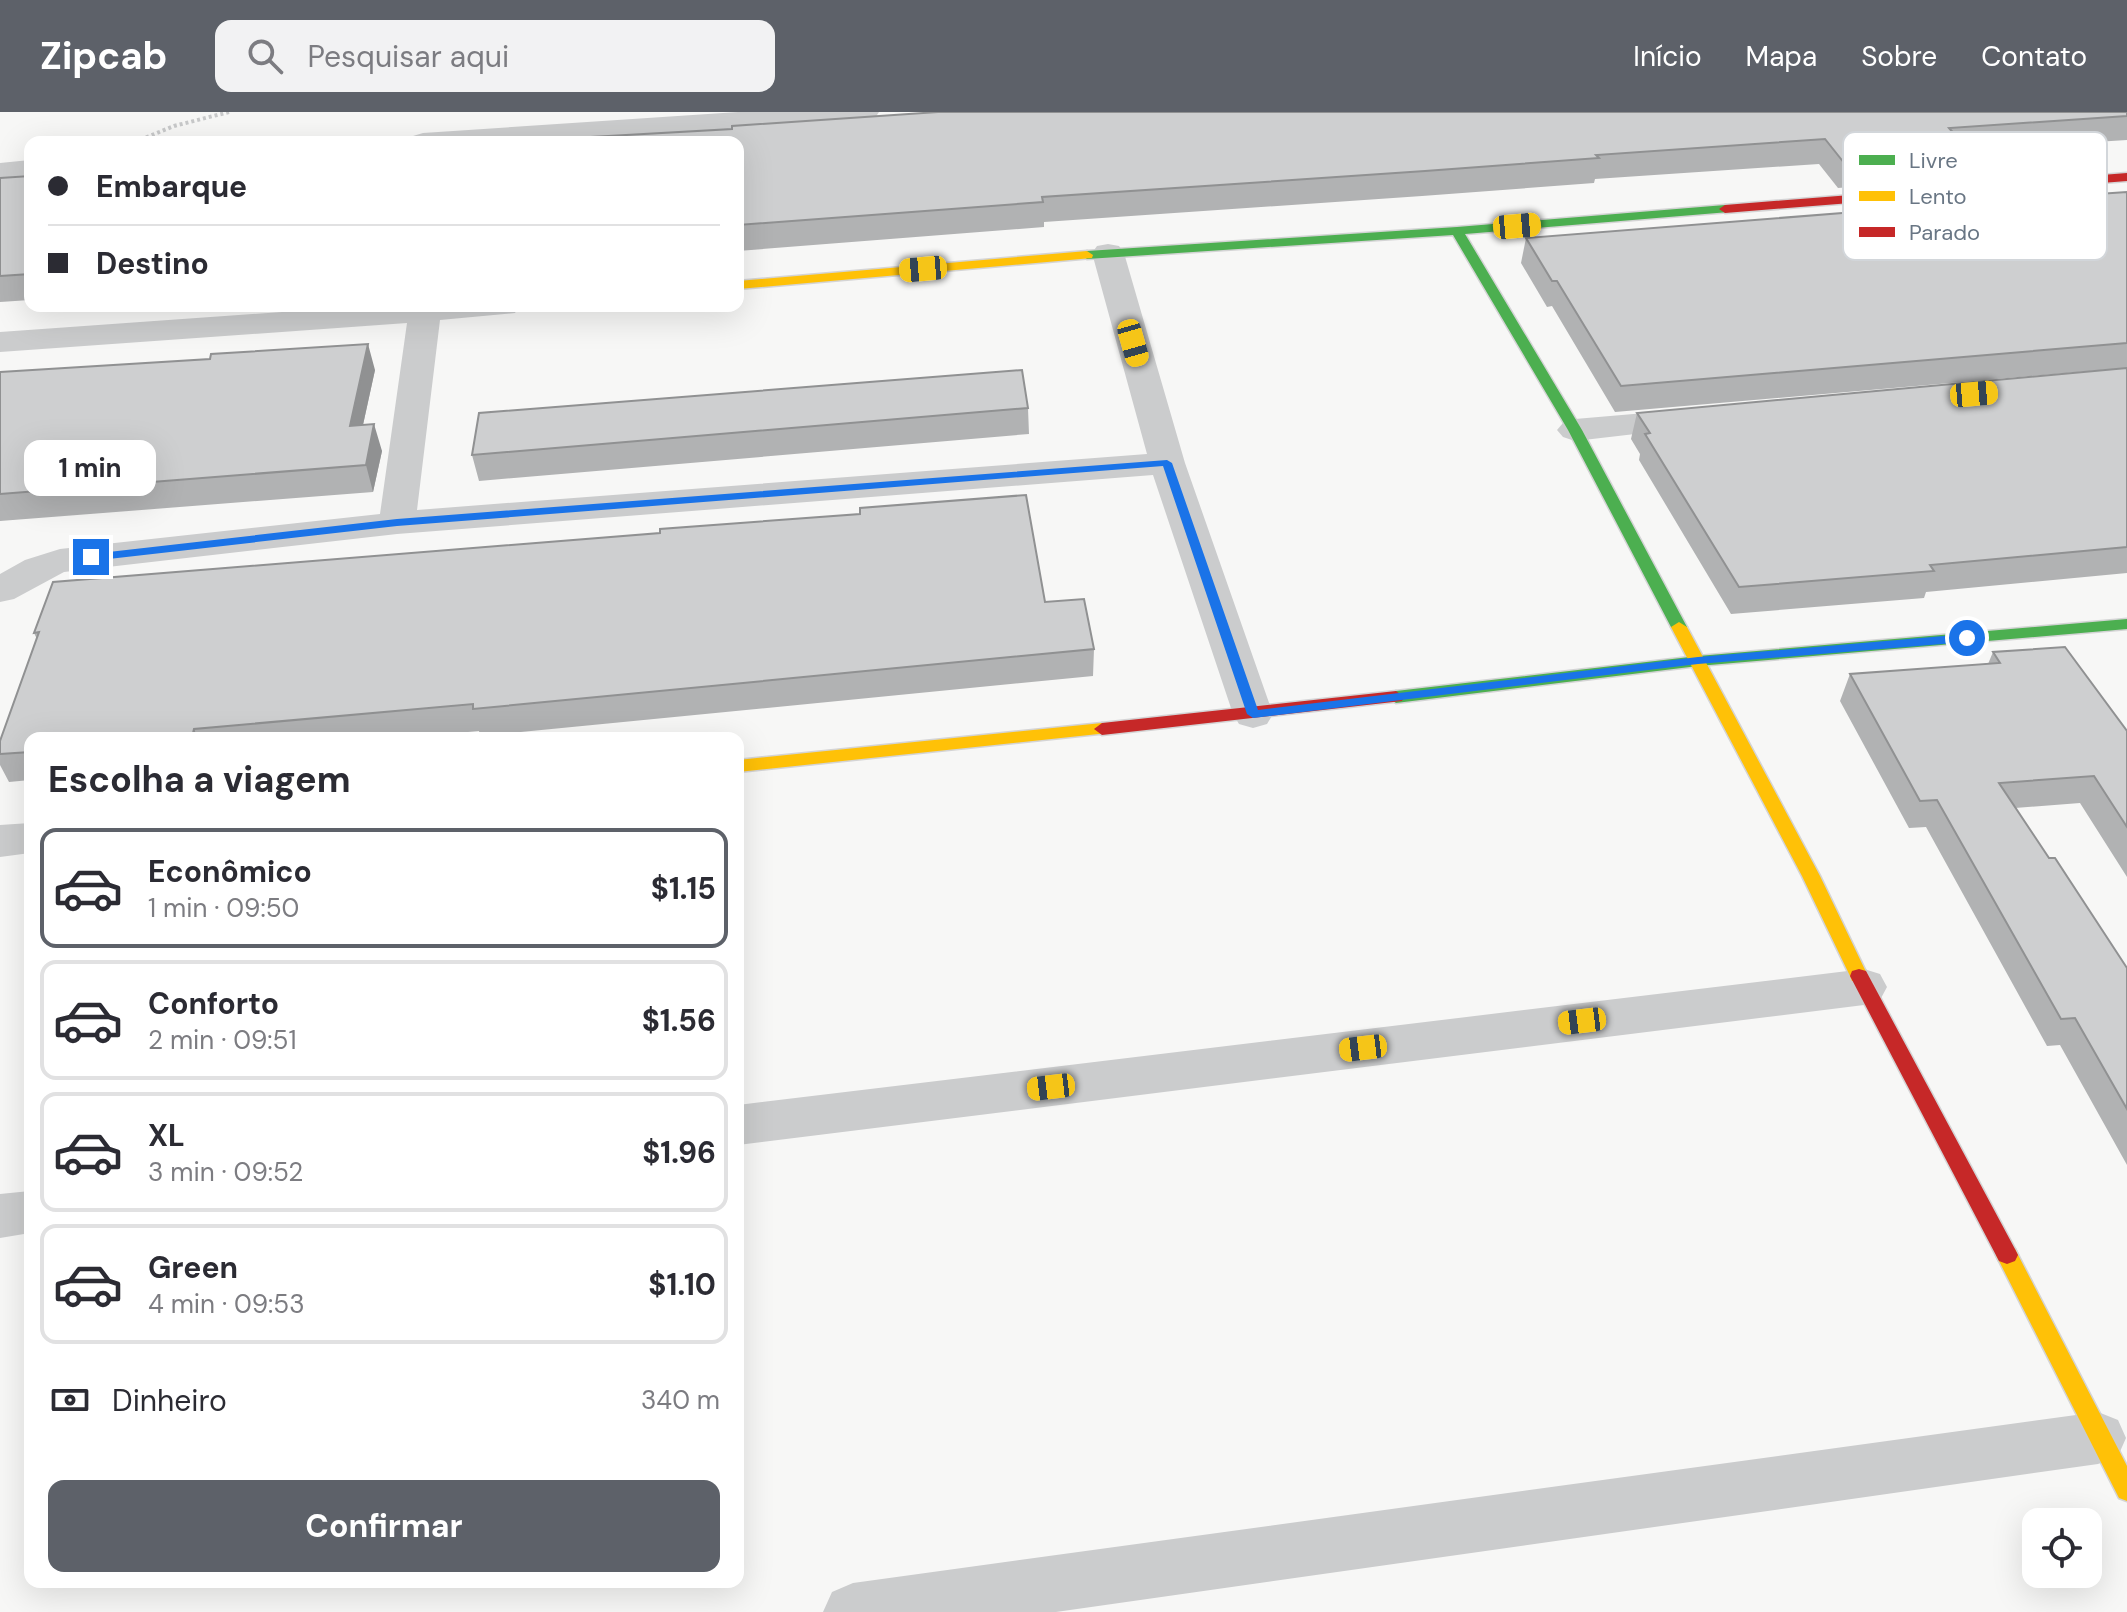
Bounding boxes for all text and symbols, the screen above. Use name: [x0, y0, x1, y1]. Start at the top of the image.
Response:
search box: [215, 20, 775, 92]
text: Zipcab: [40, 31, 167, 81]
icon: search: [243, 34, 287, 78]
text: Pesquisar aqui: [307, 37, 509, 76]
text: Início: [1633, 38, 1702, 75]
text: Mapa: [1746, 38, 1817, 75]
text: Sobre: [1861, 38, 1937, 75]
text: Contato: [1981, 38, 2087, 75]
legend: [1843, 132, 2107, 260]
text: Livre: [1909, 146, 1958, 175]
text: Embarque: [96, 167, 247, 206]
text: Lento: [1909, 182, 1967, 211]
car: [1492, 212, 1542, 240]
text: Parado: [1909, 218, 1980, 247]
text: Destino: [96, 244, 209, 283]
car: [898, 255, 948, 283]
car: [1115, 317, 1151, 369]
car: [1949, 380, 1999, 408]
callout: 1 min: [25, 441, 157, 497]
text: 1 min: [58, 451, 122, 485]
route end: [73, 539, 109, 575]
route start: [1949, 620, 1985, 656]
text: Escolha a viagem: [48, 756, 351, 803]
icon: car: [52, 852, 124, 924]
text: Econômico: [148, 852, 312, 891]
text: $1.15: [651, 869, 716, 908]
text: 1 min · 09:50: [148, 891, 299, 925]
icon: car: [52, 984, 124, 1056]
text: Conforto: [148, 984, 279, 1023]
text: $1.56: [642, 1001, 716, 1040]
car: [1557, 1006, 1607, 1036]
text: 2 min · 09:51: [148, 1023, 297, 1057]
car: [1338, 1033, 1388, 1063]
car: [1026, 1072, 1076, 1102]
icon: car: [52, 1116, 124, 1188]
text: XL: [148, 1116, 185, 1155]
text: $1.96: [642, 1133, 716, 1172]
text: 3 min · 09:52: [148, 1155, 303, 1189]
icon: car: [52, 1248, 124, 1320]
text: Green: [148, 1248, 238, 1287]
text: $1.10: [648, 1265, 716, 1304]
text: 4 min · 09:53: [148, 1287, 305, 1321]
icon: cash: [48, 1378, 92, 1422]
text: Dinheiro: [112, 1381, 227, 1420]
text: 340 m: [641, 1383, 720, 1417]
button: Confirmar: [48, 1480, 720, 1572]
map controls: [2022, 1508, 2102, 1588]
button: locate: [2022, 1508, 2102, 1588]

